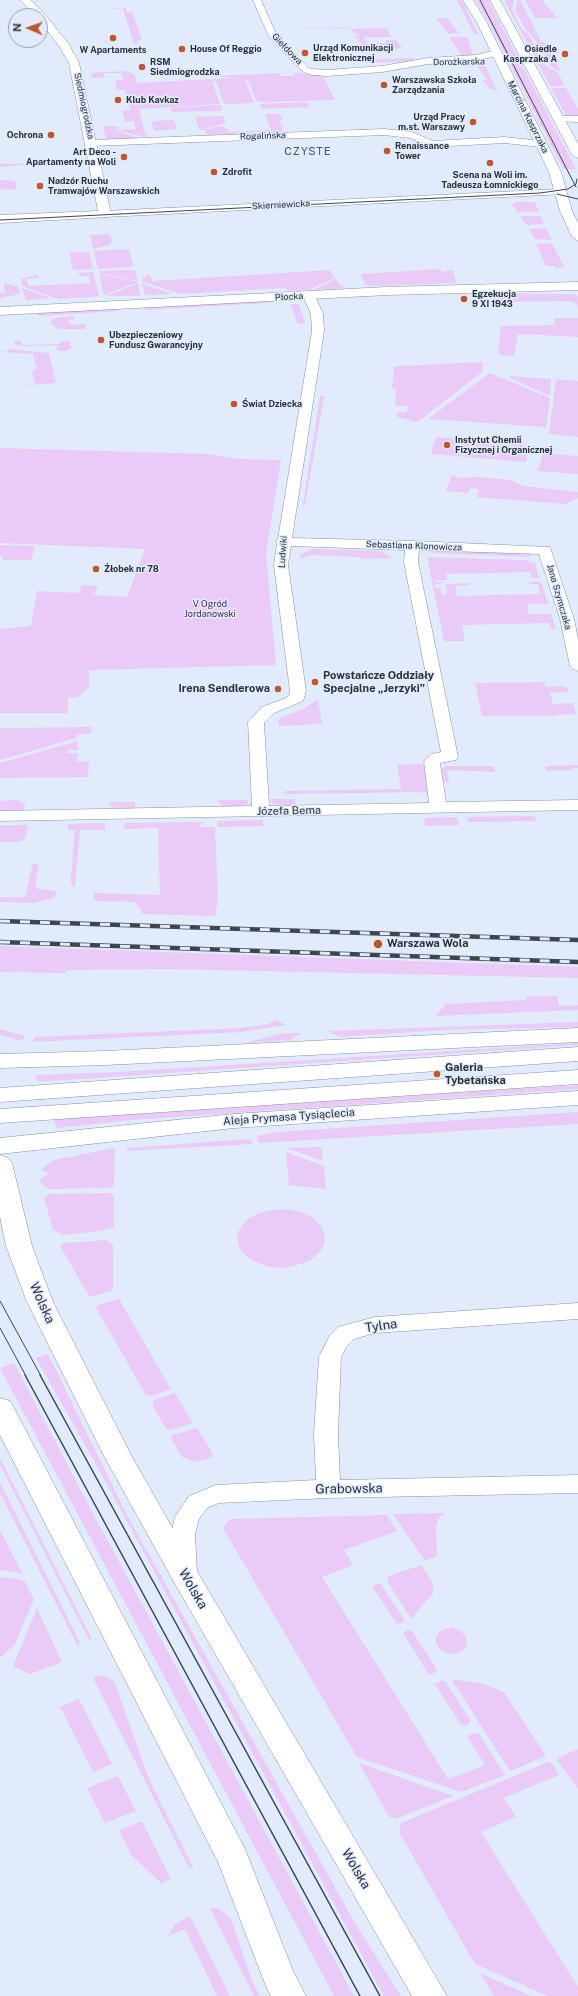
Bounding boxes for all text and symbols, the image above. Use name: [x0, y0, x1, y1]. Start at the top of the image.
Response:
north arrow: [8, 8, 48, 48]
text: N: [11, 23, 23, 32]
street label: Giełdowa: [270, 31, 304, 67]
marker: W Apartaments: [108, 33, 118, 43]
place label: Urząd Komunikacji Elektronicznej: [313, 43, 393, 64]
marker: House Of Reggio: [177, 44, 187, 54]
place label: House Of Reggio: [190, 44, 262, 54]
place label: Osiedle Kasprzaka A: [503, 44, 557, 65]
place label: W Apartaments: [79, 45, 147, 55]
marker: Urząd Komunikacji Elektronicznej: [300, 48, 310, 58]
marker: Osiedle Kasprzaka A: [560, 49, 570, 59]
street label: Dorożkarska: [433, 56, 485, 68]
place label: RSM Siedmiogrodzka: [150, 57, 220, 78]
marker: RSM Siedmiogrodzka: [137, 62, 147, 72]
street label: Siedmiogrodzka: [72, 72, 96, 140]
place label: Warszawska Szkoła Zarządzania: [392, 75, 476, 96]
street label: Marcina Kasprzaka: [505, 79, 551, 155]
marker: Warszawska Szkoła Zarządzania: [379, 80, 389, 90]
marker: Klub Kavkaz: [113, 95, 123, 105]
place label: Klub Kavkaz: [126, 95, 179, 105]
place label: Urząd Pracy m.st. Warszawy: [398, 112, 465, 133]
marker: Urząd Pracy m.st. Warszawy: [468, 117, 478, 127]
place label: Ochrona: [7, 130, 43, 140]
marker: Ochrona: [46, 130, 56, 140]
street label: Rogalińska: [240, 130, 286, 142]
place label: Renaissance Tower: [395, 141, 449, 162]
district label: CZYSTE: [284, 145, 332, 159]
marker: Renaissance Tower: [382, 146, 392, 156]
place label: Art Deco - Apartamenty na Woli: [26, 147, 116, 168]
marker: Art Deco - Apartamenty na Woli: [119, 152, 129, 162]
marker: Scena na Woli im. Tadeusza Łomnickiego: [485, 158, 495, 168]
marker: Zdrofit: [209, 167, 219, 177]
place label: Zdrofit: [222, 167, 252, 177]
place label: Scena na Woli im. Tadeusza Łomnickiego: [441, 170, 539, 191]
place label: Nadzór Ruchu Tramwajów Warszawskich: [48, 176, 160, 197]
marker: Nadzór Ruchu Tramwajów Warszawskich: [35, 181, 45, 191]
street label: Skierniewicka: [252, 198, 310, 212]
place label: Egzekucja 9 XI 1943: [472, 289, 516, 310]
street label: Płocka: [274, 291, 304, 303]
marker: Egzekucja 9 XI 1943: [459, 294, 469, 304]
place label: Ubezpieczeniowy Fundusz Gwarancyjny: [109, 330, 203, 351]
marker: Ubezpieczeniowy Fundusz Gwarancyjny: [96, 335, 106, 345]
marker: Świat Dziecka: [229, 399, 239, 409]
place label: Świat Dziecka: [242, 399, 302, 409]
place label: Instytut Chemii Fizycznej i Organicznej: [455, 435, 552, 456]
marker: Instytut Chemii Fizycznej i Organicznej: [442, 440, 452, 450]
street label: Ludwiki: [276, 535, 290, 569]
street label: Sebastiana Klonowicza: [366, 539, 462, 553]
street label: Jana Szymczaka: [544, 563, 574, 631]
marker: Żłobek nr 78: [91, 564, 101, 574]
place label: Żłobek nr 78: [104, 564, 159, 574]
park label: V Ogród Jordanowski: [184, 599, 236, 620]
place label: Powstańcze Oddziały Specjalne „Jerzyki”: [323, 669, 434, 695]
marker: Powstańcze Oddziały Specjalne „Jerzyki”: [310, 677, 320, 687]
place label: Irena Sendlerowa: [178, 682, 270, 696]
marker: Irena Sendlerowa: [273, 684, 283, 694]
street label: Józefa Bema: [257, 804, 321, 818]
place label: Warszawa Wola: [387, 937, 468, 951]
marker: Warszawa Wola: [372, 938, 384, 950]
place label: Galeria Tybetańska: [445, 1061, 506, 1087]
marker: Galeria Tybetańska: [432, 1069, 442, 1079]
street label: Aleja Prymasa Tysiąclecia: [223, 1106, 355, 1128]
street label: Wolska: [26, 1280, 58, 1326]
street label: Tylna: [364, 1316, 398, 1336]
street label: Grabowska: [315, 1481, 383, 1497]
street label: Wolska: [175, 1566, 211, 1612]
street label: Wolska: [338, 1846, 374, 1892]

